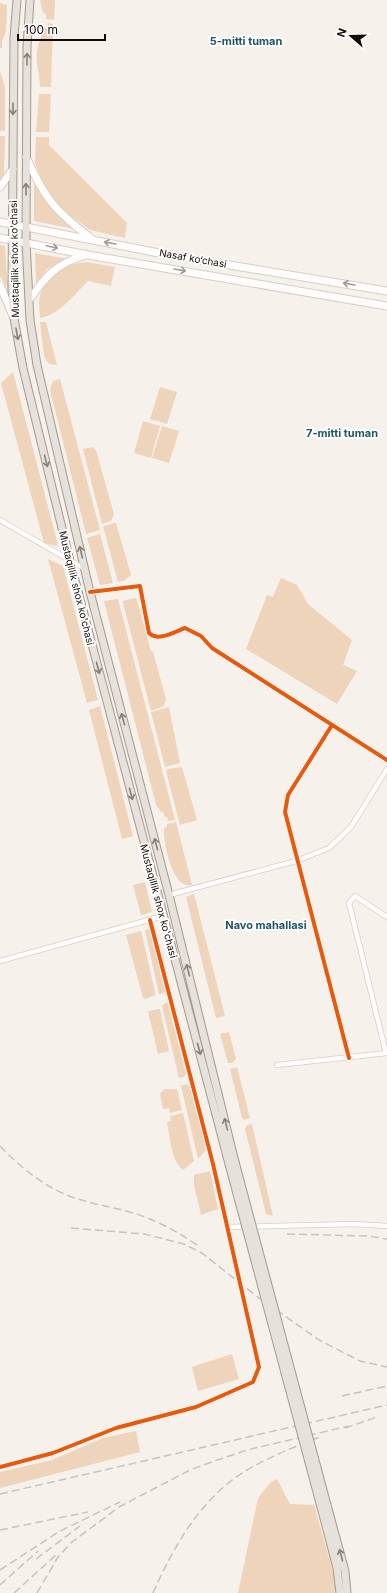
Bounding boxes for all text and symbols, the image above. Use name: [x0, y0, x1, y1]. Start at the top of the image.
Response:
scale bar: [18, 16, 105, 42]
north arrow: [331, 16, 371, 56]
text: 100 m: [24, 22, 58, 37]
text: N: [334, 26, 350, 39]
district label: 5-mitti tuman: [210, 34, 282, 48]
one-way arrow: [23, 53, 31, 66]
one-way arrow: [10, 102, 17, 115]
one-way arrow: [22, 183, 30, 196]
street label: Mustaqillik shox ko'chasi: [7, 200, 21, 318]
one-way arrow: [104, 238, 117, 246]
one-way arrow: [45, 244, 58, 252]
street label: Nasaf ko‘chasi: [158, 246, 228, 270]
one-way arrow: [173, 266, 186, 274]
one-way arrow: [343, 280, 356, 288]
one-way arrow: [13, 327, 21, 340]
district label: 7-mitti tuman: [306, 426, 378, 440]
one-way arrow: [42, 454, 50, 467]
street label: Mustaqillik shox ko'chasi: [57, 530, 97, 646]
one-way arrow: [76, 546, 84, 559]
one-way arrow: [95, 662, 102, 675]
one-way arrow: [119, 712, 126, 725]
one-way arrow: [128, 787, 135, 800]
one-way arrow: [152, 838, 159, 851]
street label: Mustaqillik shox ko'chasi: [138, 843, 180, 959]
district label: Navo mahallasi: [225, 918, 307, 932]
one-way arrow: [184, 964, 191, 977]
one-way arrow: [196, 1043, 203, 1056]
one-way arrow: [222, 1118, 229, 1131]
one-way arrow: [336, 1548, 344, 1561]

